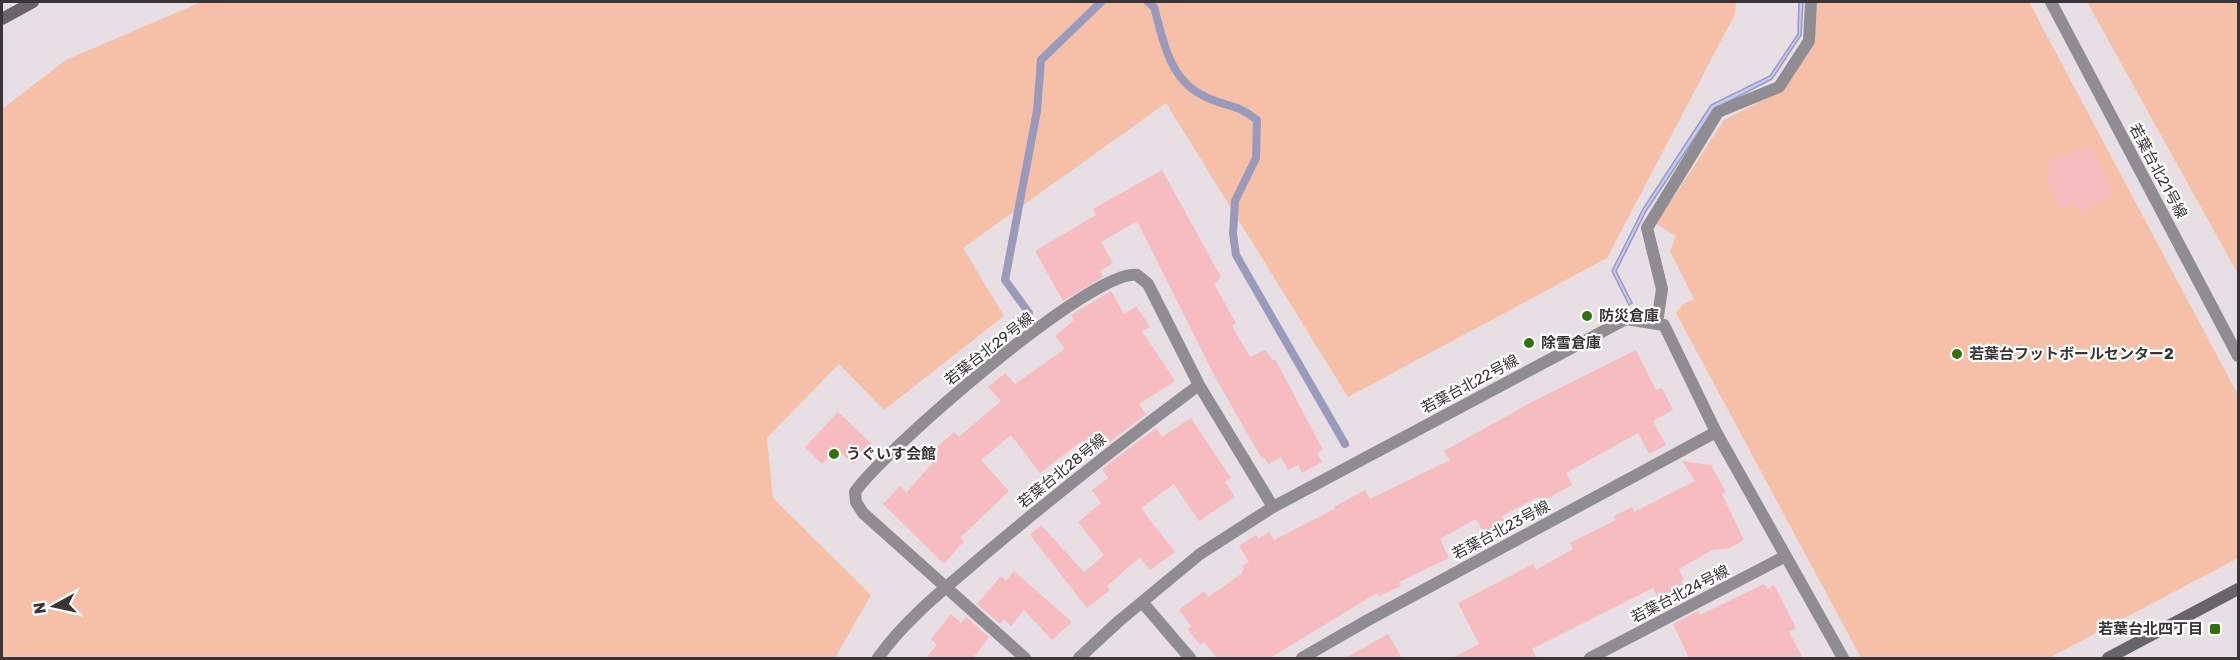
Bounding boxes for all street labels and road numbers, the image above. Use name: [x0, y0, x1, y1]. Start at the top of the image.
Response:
street label: 若葉台北21号線: [2125, 120, 2191, 222]
street label: 若葉台北29号線: [941, 309, 1037, 389]
street label: 若葉台北22号線: [1418, 351, 1522, 417]
street label: 若葉台北28号線: [1014, 430, 1110, 512]
street label: 若葉台北23号線: [1449, 497, 1553, 563]
street label: 若葉台北24号線: [1628, 561, 1732, 627]

